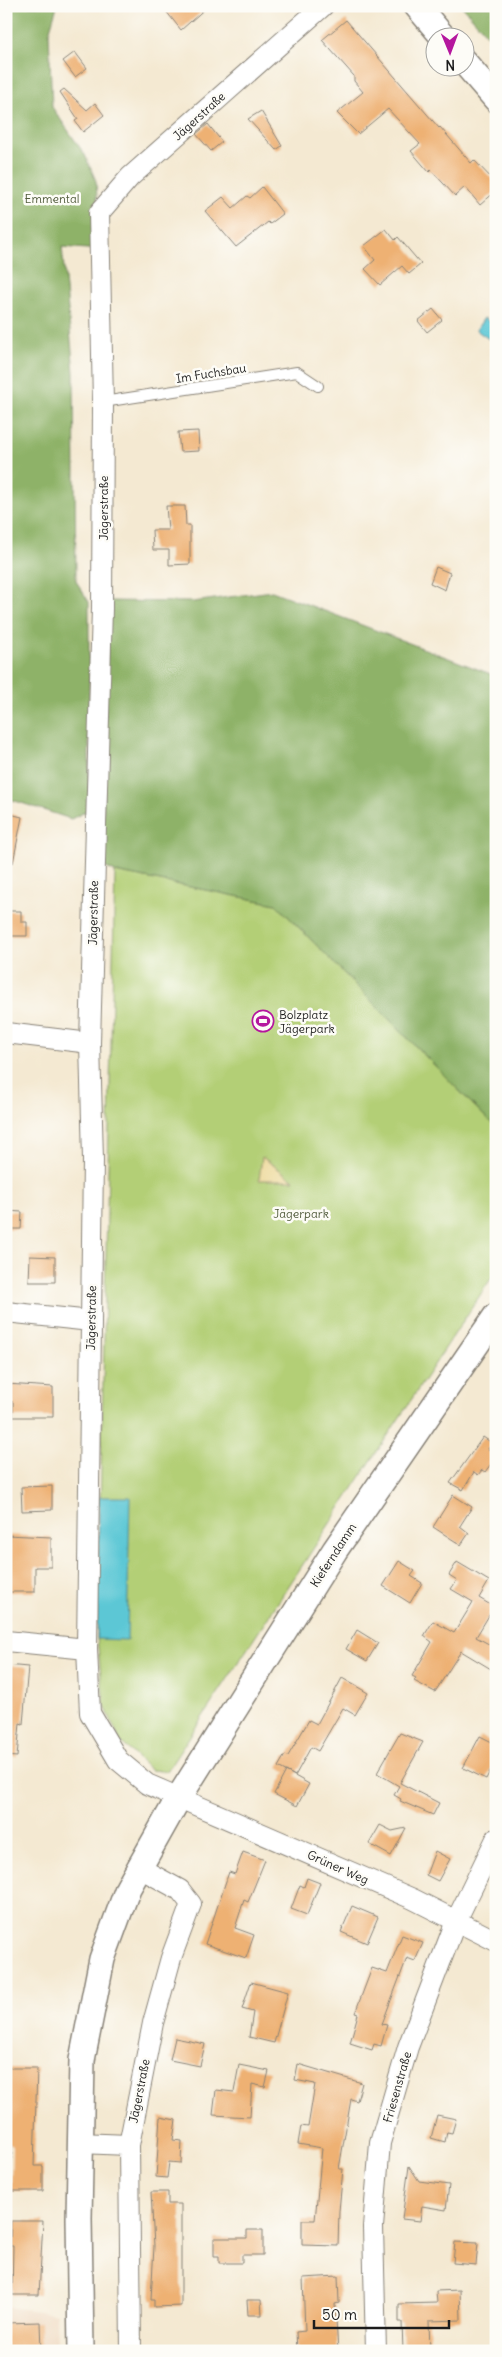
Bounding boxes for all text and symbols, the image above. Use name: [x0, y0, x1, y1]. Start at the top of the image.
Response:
north arrow: [424, 28, 474, 78]
text: N: [445, 56, 455, 74]
street label: Jägerstraße: [170, 89, 228, 143]
park label: Emmental: [25, 191, 79, 206]
street label: Im Fuchsbau: [175, 360, 247, 386]
street label: Jägerstraße: [96, 475, 111, 541]
street label: Jägerstraße: [85, 880, 101, 946]
place label: Bolzplatz Jägerpark: [279, 1007, 335, 1036]
sports icon: Bolzplatz Jägerpark: [251, 1009, 275, 1033]
park label: Jägerpark: [273, 1206, 329, 1221]
street label: Jägerstraße: [83, 1285, 99, 1351]
street label: Kieferndamm: [307, 1520, 360, 1590]
street label: Grüner Weg: [305, 1847, 371, 1887]
street label: Friesenstraße: [380, 2050, 414, 2124]
street label: Jägerstraße: [125, 2058, 153, 2124]
scale bar: [314, 2297, 450, 2329]
text: 50 m: [322, 2305, 357, 2324]

